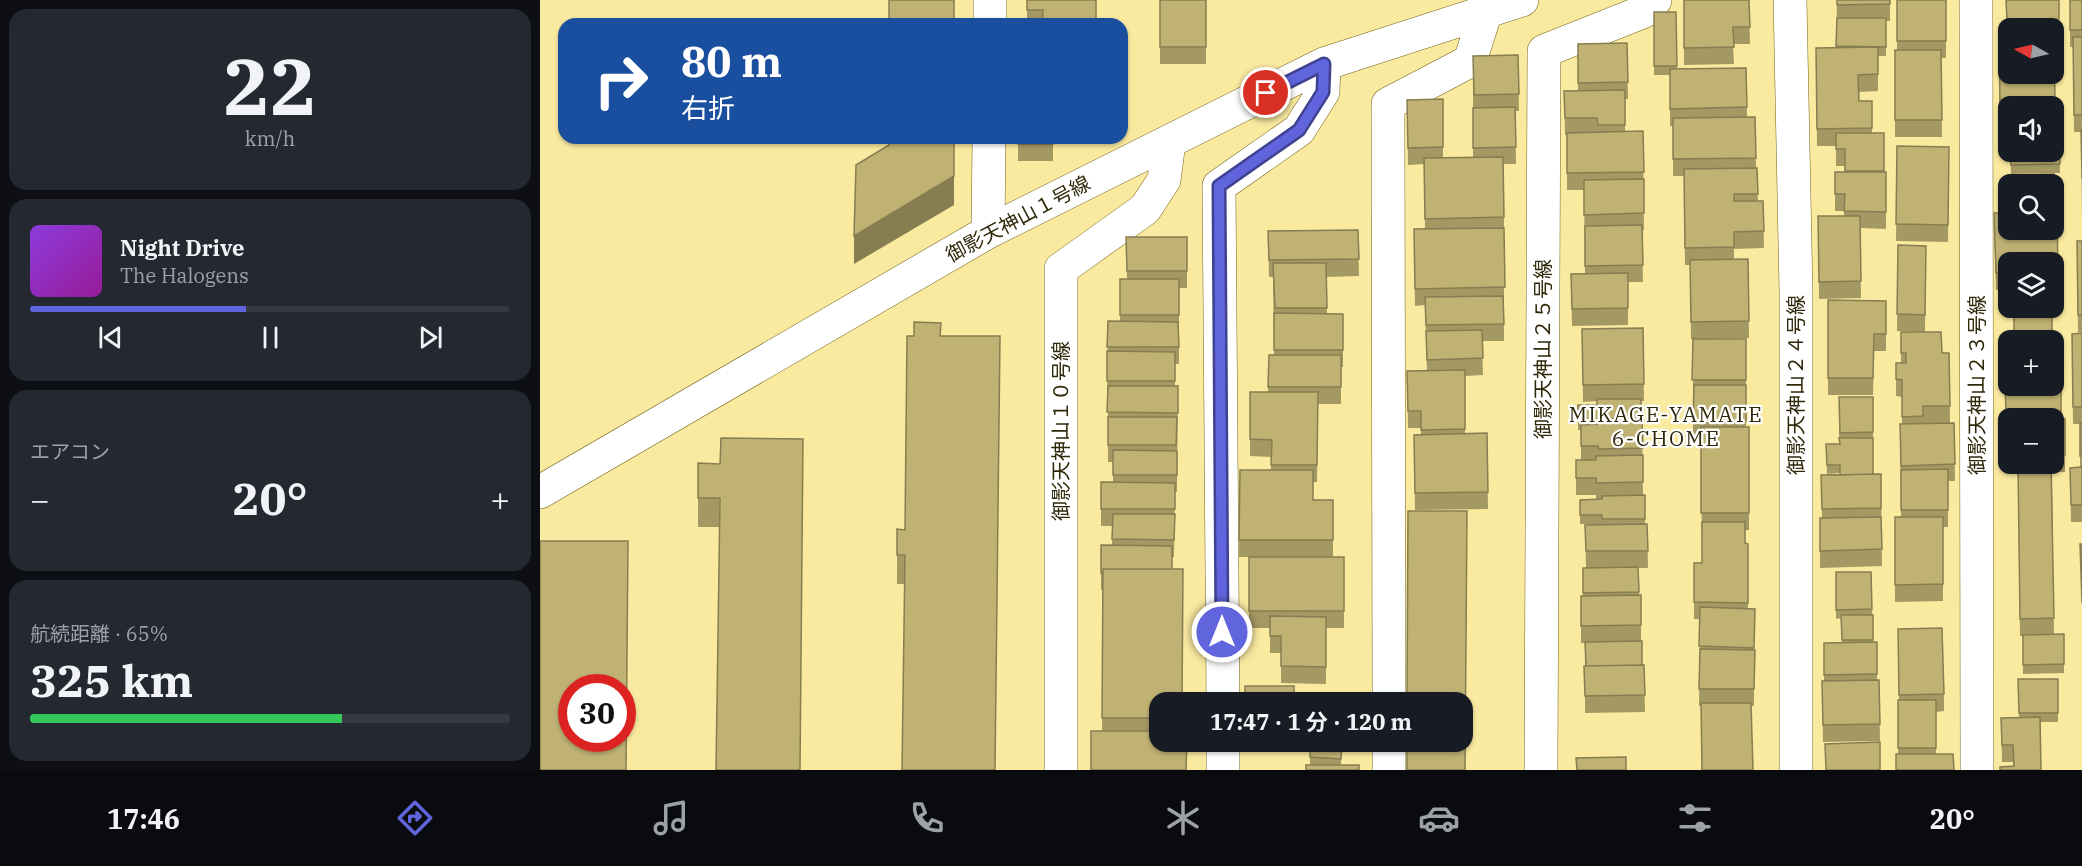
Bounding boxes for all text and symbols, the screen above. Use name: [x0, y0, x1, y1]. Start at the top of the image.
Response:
north arrow: [1998, 18, 2064, 84]
map controls: [1998, 18, 2064, 474]
text: 80 m: [681, 34, 782, 89]
text: 22: [223, 35, 317, 136]
icon: right: [582, 42, 660, 120]
pin: [1240, 67, 1291, 118]
icon: arrive: [1249, 76, 1282, 109]
text: 右折: [681, 90, 735, 125]
button: sound: [1998, 96, 2064, 162]
text: km/h: [245, 125, 295, 152]
street label: 御影天神山１号線: [941, 169, 1095, 268]
button: search: [1998, 174, 2064, 240]
text: Night Drive: [120, 233, 245, 262]
button: layers: [1998, 252, 2064, 318]
street label: 御影天神山２５号線: [1529, 259, 1556, 439]
text: The Halogens: [120, 262, 249, 289]
street label: 御影天神山２４号線: [1782, 295, 1809, 475]
street label: 御影天神山２３号線: [1963, 295, 1990, 475]
icon: previous: [94, 321, 127, 354]
icon: pause: [254, 321, 287, 354]
icon: next: [414, 321, 447, 354]
button: +: [1998, 330, 2064, 396]
street label: 御影天神山１０号線: [1047, 341, 1074, 521]
district label: MIKAGE-YAMATE 6-CHOME: [1569, 400, 1763, 452]
button: −: [1998, 408, 2064, 474]
text: エアコン: [30, 438, 110, 465]
text: 20°: [232, 469, 308, 527]
text: −: [30, 478, 50, 521]
text: +: [490, 478, 510, 521]
position arrow: [1190, 600, 1254, 664]
text: 航続距離 · 65%: [30, 620, 168, 647]
text: 325 km: [30, 651, 193, 709]
speed limit sign: 30: [558, 674, 636, 752]
text: 17:47 · 1 分 · 120 m: [1210, 707, 1412, 736]
icon: directions: [394, 797, 436, 839]
icon: music: [650, 797, 692, 839]
icon: phone: [906, 797, 948, 839]
icon: climate: [1162, 797, 1204, 839]
icon: car: [1418, 797, 1460, 839]
icon: filters: [1674, 797, 1716, 839]
text: 17:46: [107, 801, 180, 836]
text: 20°: [1930, 801, 1975, 836]

